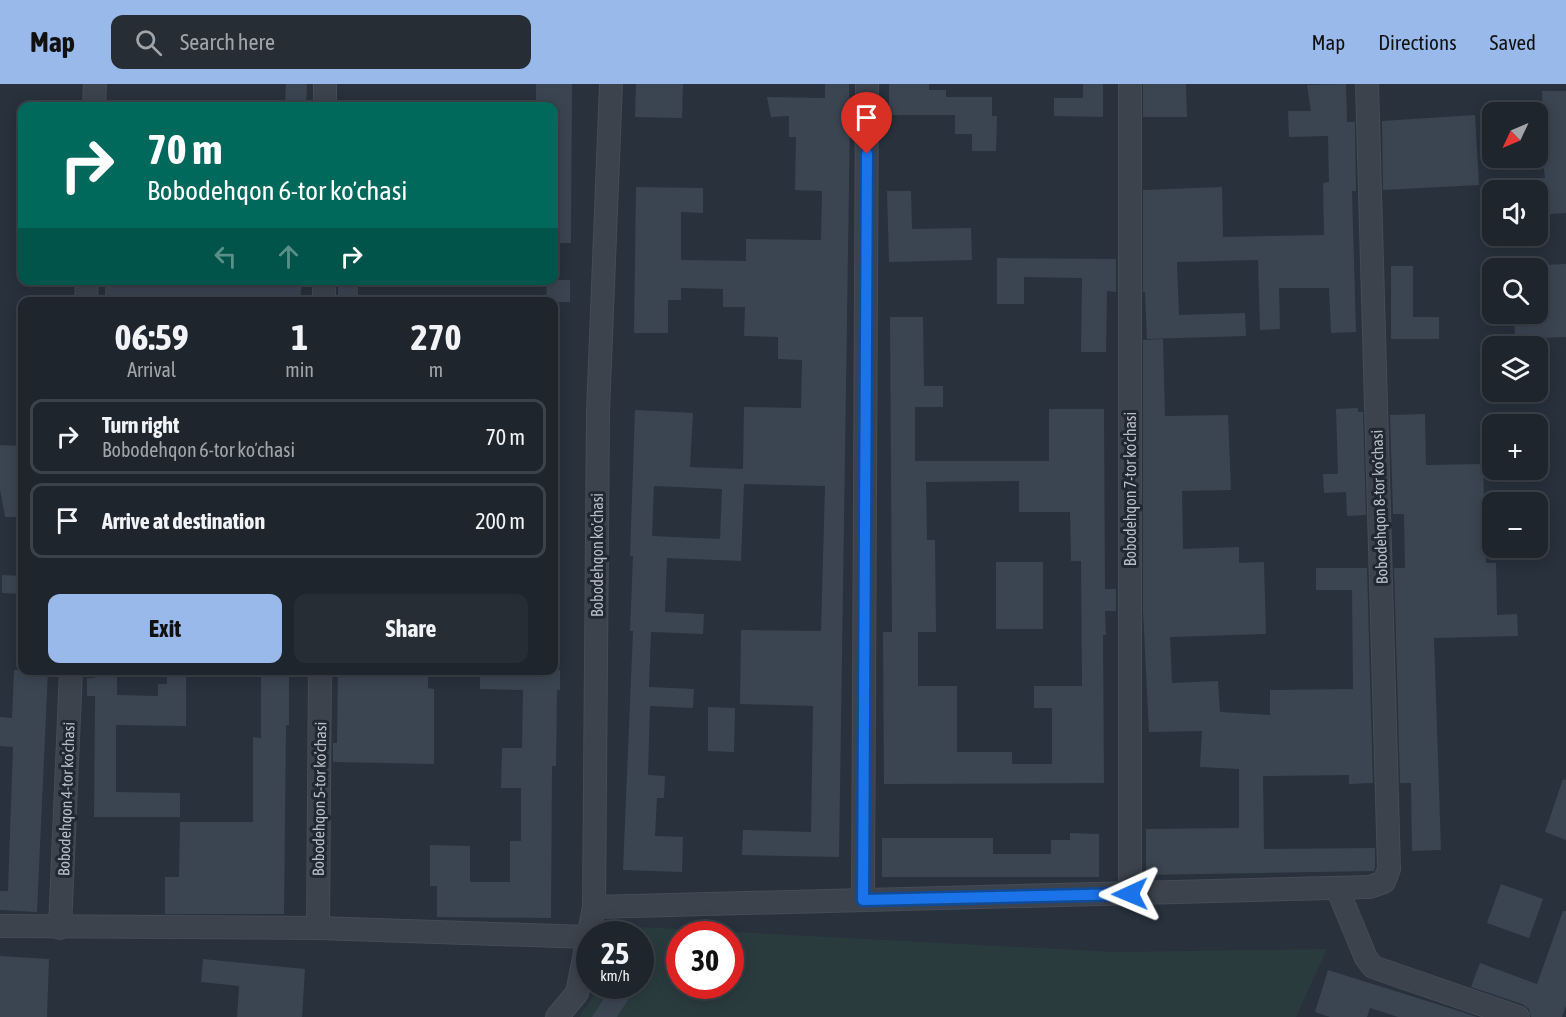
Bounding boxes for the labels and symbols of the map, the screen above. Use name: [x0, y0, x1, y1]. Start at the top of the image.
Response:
pin: [841, 92, 892, 154]
north arrow: [1482, 102, 1548, 168]
street label: Bobodehqon 7-tor koʼchasi: [1121, 412, 1140, 566]
street label: Bobodehqon 8-tor koʼchasi: [1367, 429, 1392, 584]
street label: Bobodehqon koʼchasi: [588, 493, 607, 617]
street label: Bobodehqon 4-tor koʼchasi: [54, 722, 79, 877]
street label: Bobodehqon 5-tor koʼchasi: [309, 722, 330, 876]
position arrow: [1098, 862, 1162, 926]
speed limit sign: 30: [666, 921, 744, 999]

